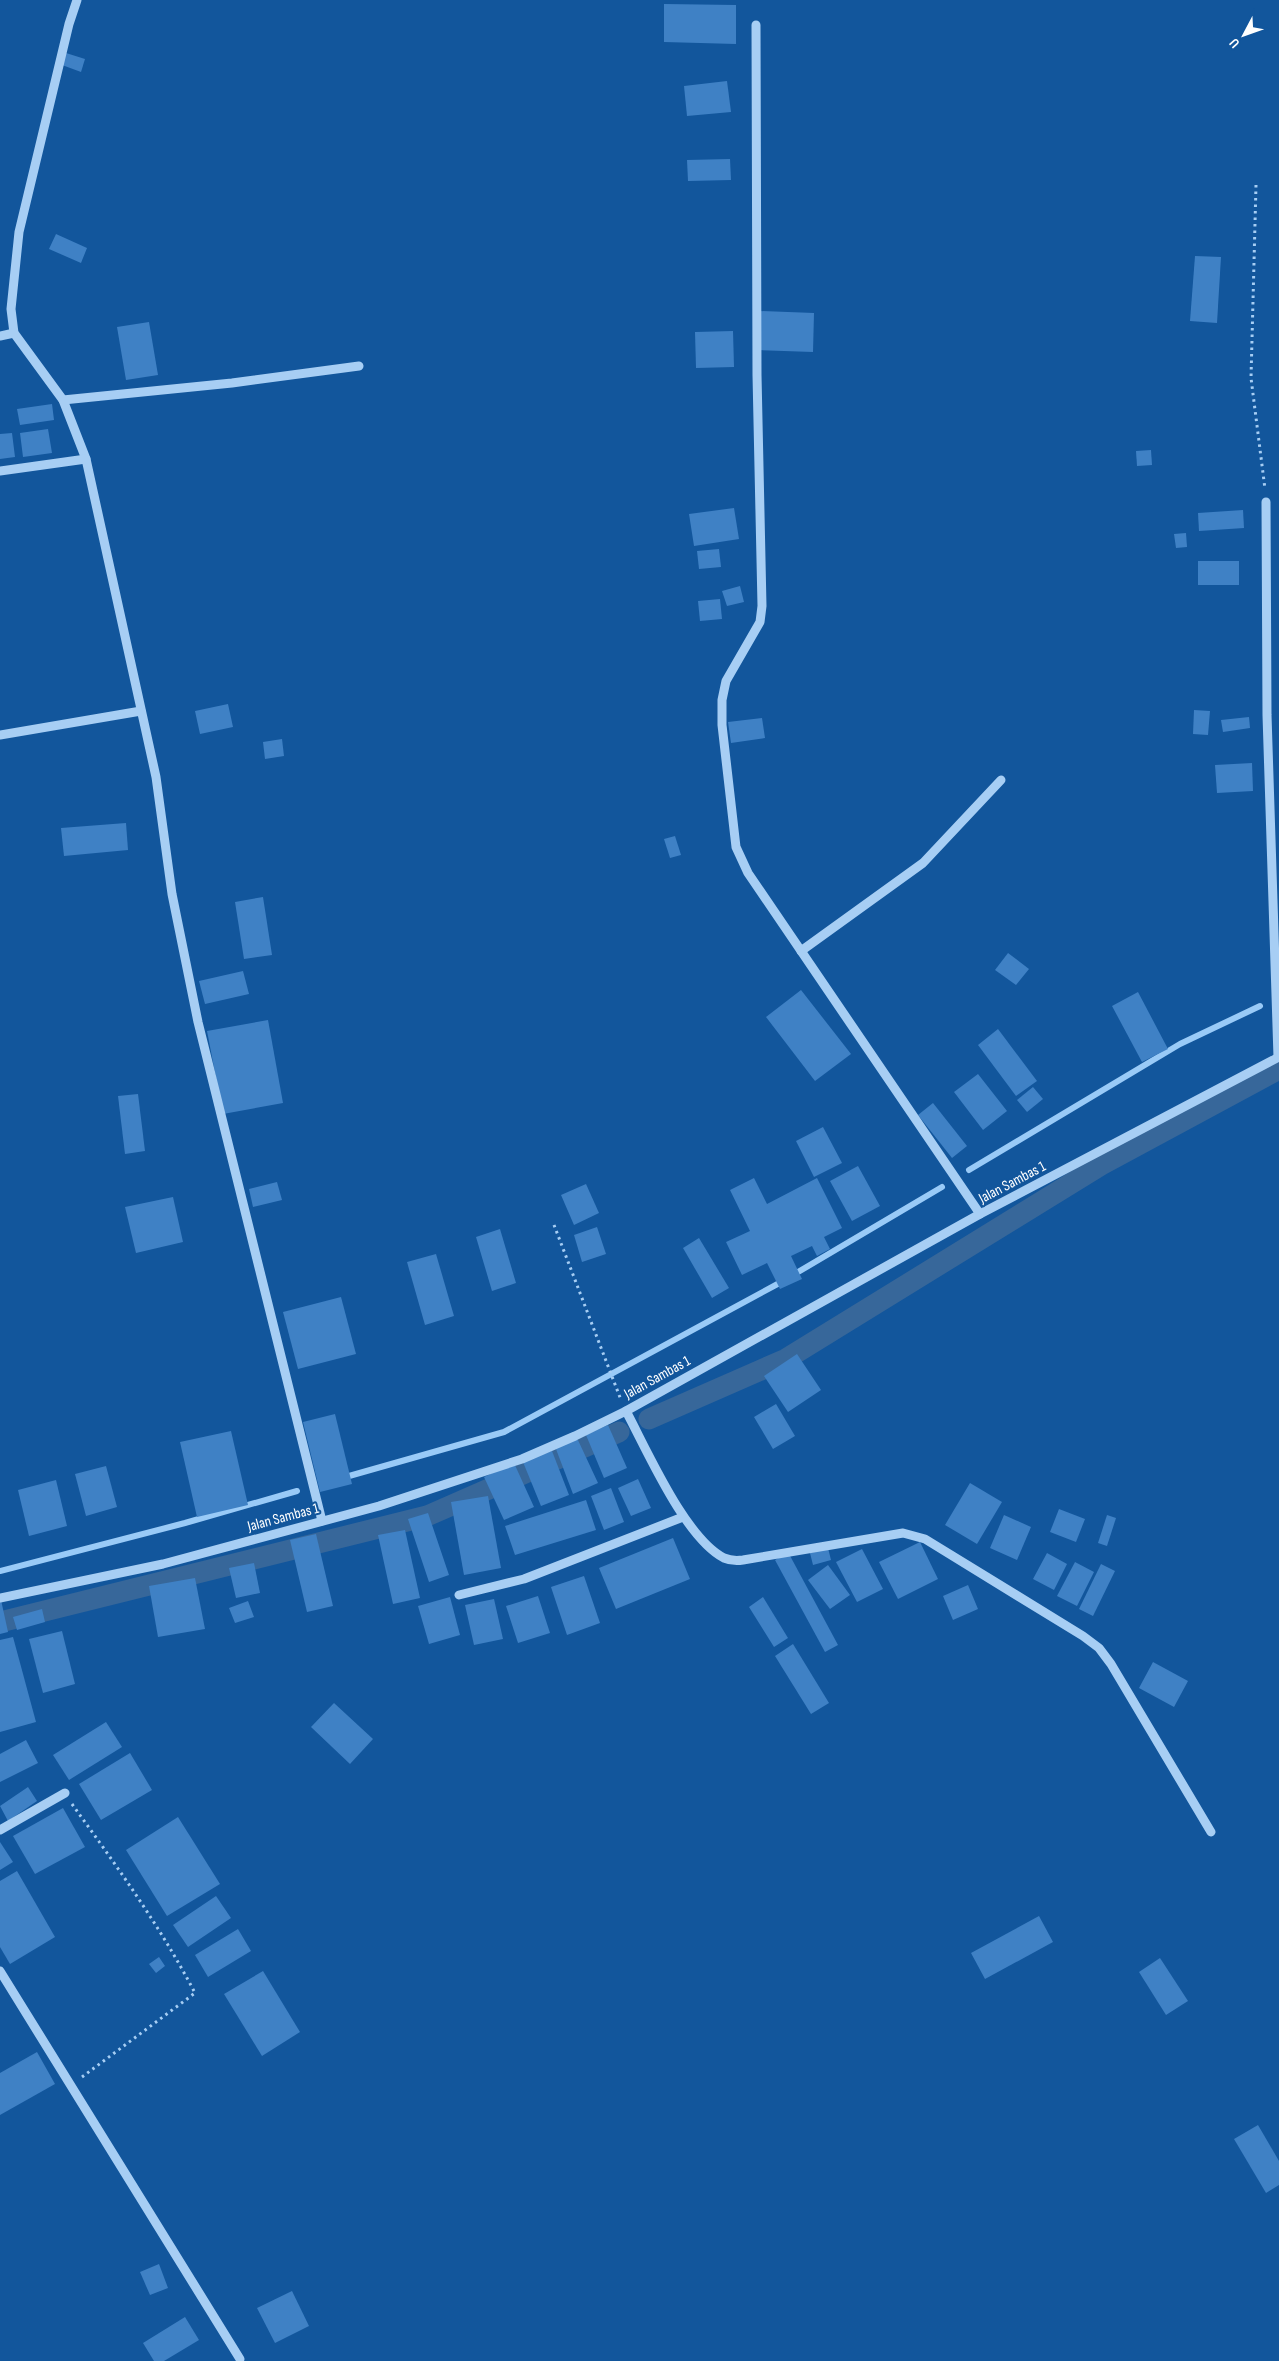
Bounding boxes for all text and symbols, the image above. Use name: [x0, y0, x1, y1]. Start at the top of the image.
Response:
north arrow: [1219, 10, 1269, 60]
text: U: [1226, 35, 1243, 52]
street label: Jalan Sambas 1: [975, 1157, 1050, 1208]
street label: Jalan Sambas 1: [620, 1351, 694, 1404]
street label: Jalan Sambas 1: [244, 1499, 322, 1536]

